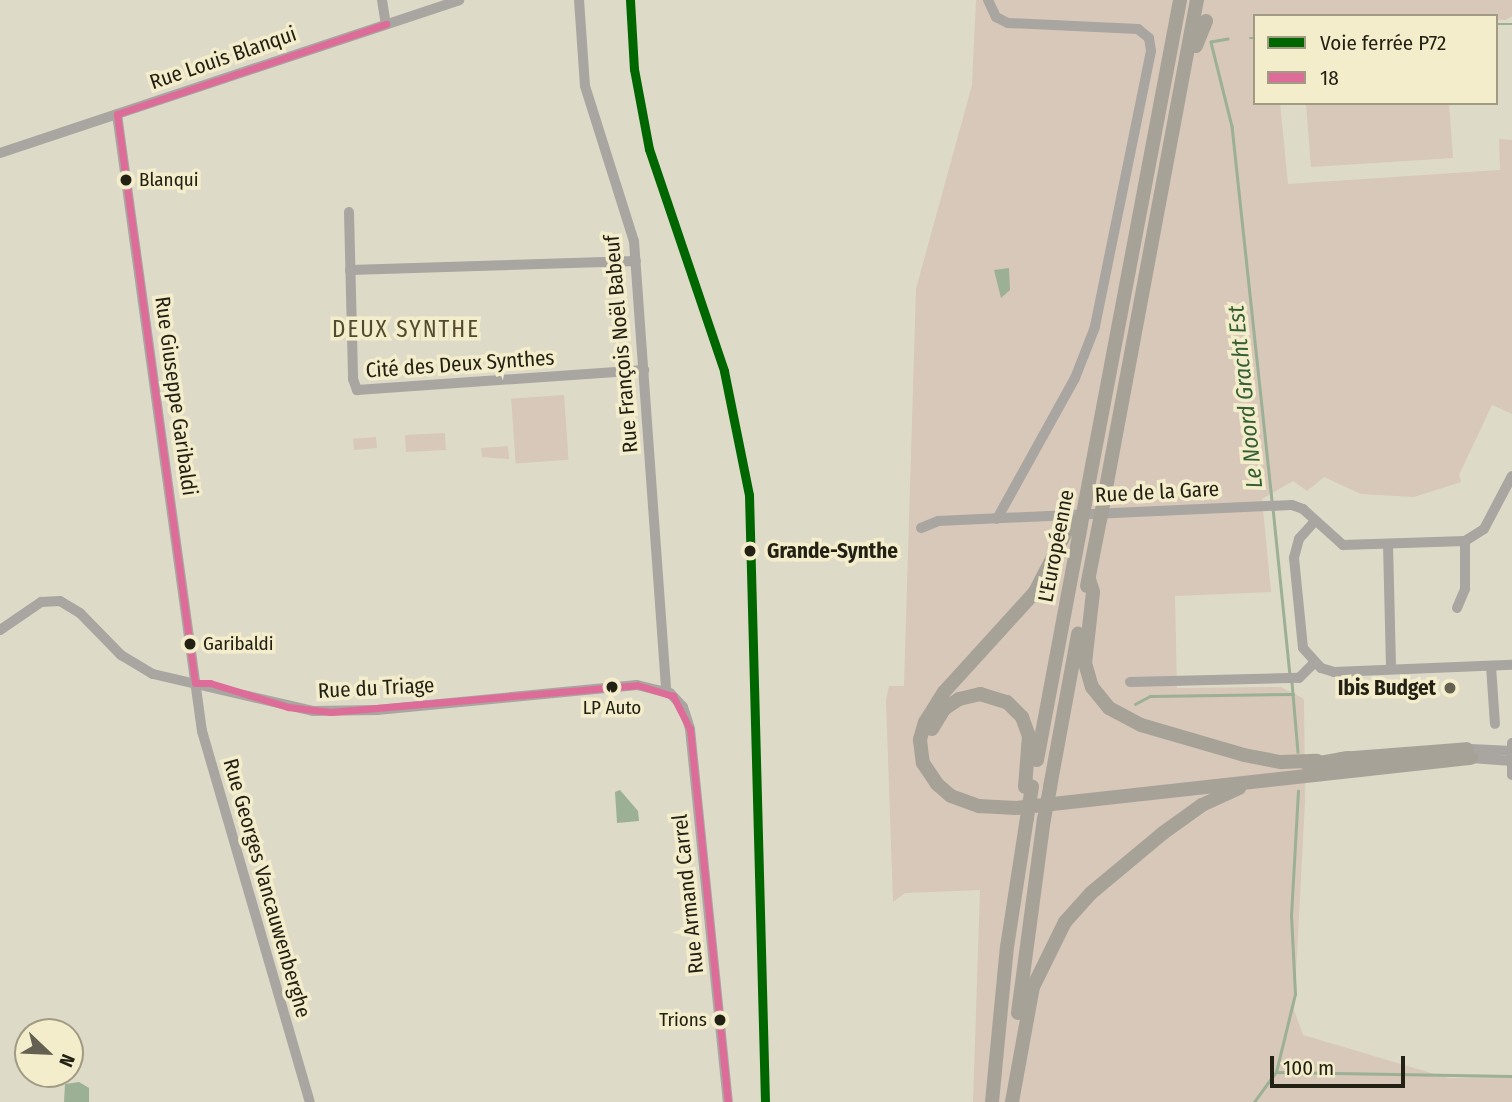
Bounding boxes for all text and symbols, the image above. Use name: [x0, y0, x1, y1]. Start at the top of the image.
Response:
legend: [1253, 14, 1498, 105]
street label: Rue Louis Blanqui: [146, 21, 300, 95]
text: Voie ferrée P72: [1320, 30, 1446, 56]
text: 18: [1320, 65, 1339, 91]
place label: Blanqui: [139, 169, 199, 191]
marker: Blanqui: [119, 173, 133, 187]
street label: Rue François Noël Babeuf: [599, 234, 643, 454]
street label: Rue Giuseppe Garibaldi: [150, 295, 202, 497]
water label: Le Noord Gracht Est: [1222, 304, 1268, 490]
district label: DEUX SYNTHE: [333, 315, 479, 343]
street label: Cité des Deux Synthes: [365, 345, 555, 383]
street label: Rue de la Gare: [1094, 476, 1220, 508]
street label: L'Européenne: [1033, 488, 1079, 604]
place label: Grande-Synthe: [767, 538, 898, 564]
marker: Grande-Synthe: [739, 540, 761, 562]
place label: Garibaldi: [203, 633, 274, 655]
marker: Garibaldi: [183, 637, 197, 651]
street label: Rue du Triage: [317, 672, 435, 704]
place label: Ibis Budget: [1338, 675, 1436, 701]
marker: LP Auto: [605, 680, 619, 694]
marker: Ibis Budget: [1442, 680, 1458, 696]
place label: LP Auto: [583, 697, 641, 719]
street label: Rue Georges Vancauwenberghe: [218, 756, 316, 1020]
street label: Rue Armand Carrel: [667, 813, 709, 975]
place label: Trions: [659, 1009, 707, 1031]
marker: Trions: [713, 1013, 727, 1027]
north arrow: [14, 1018, 84, 1088]
scale bar: [1274, 1042, 1409, 1086]
text: N: [54, 1051, 80, 1070]
text: 100 m: [1283, 1055, 1334, 1081]

